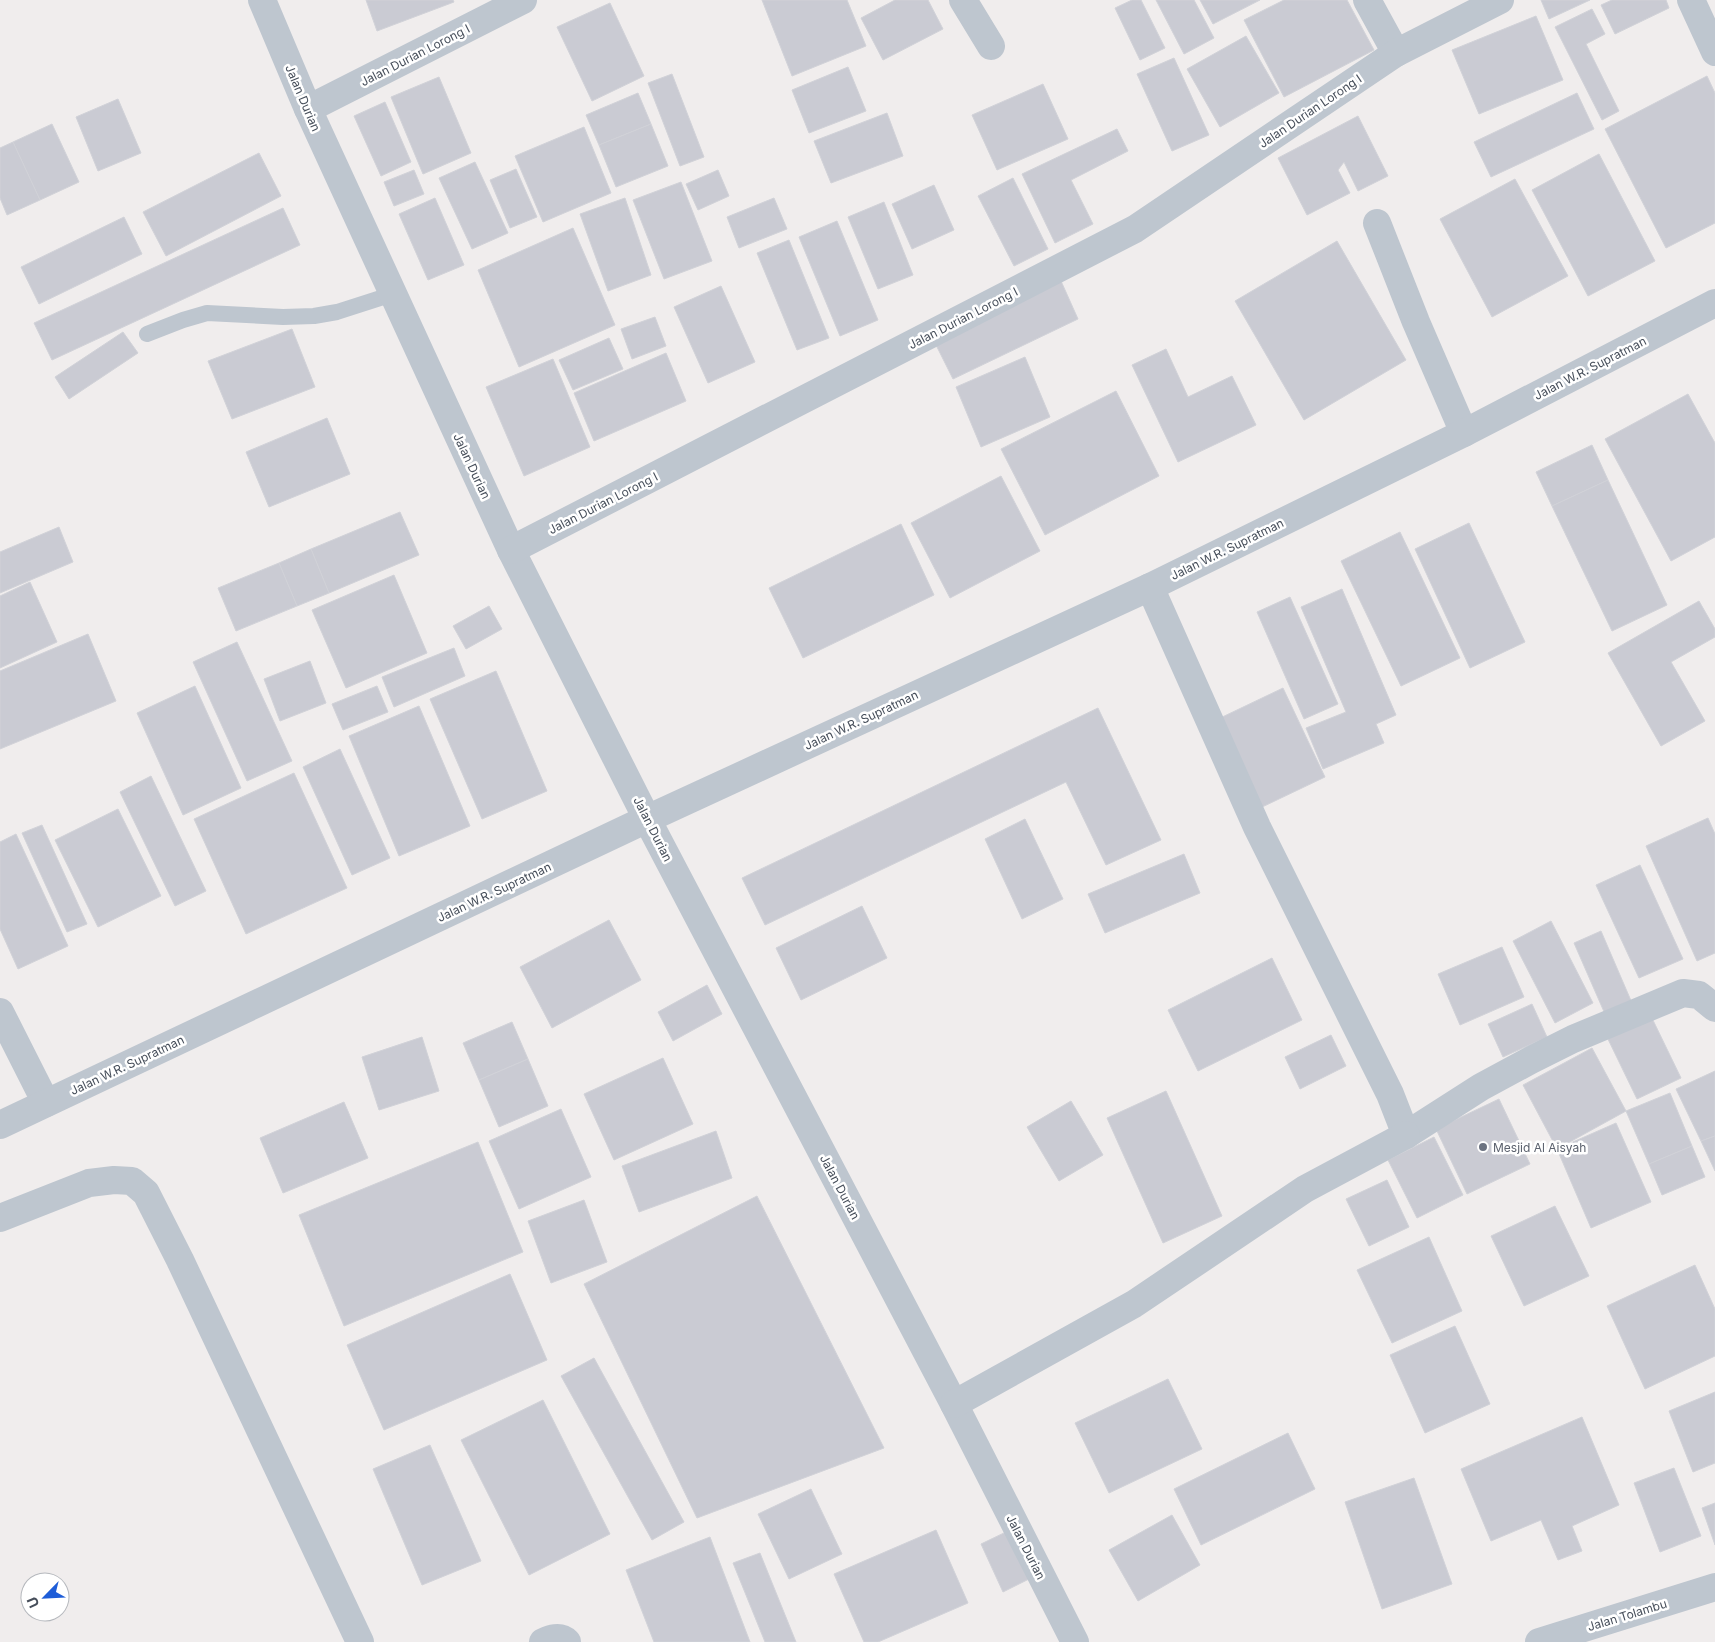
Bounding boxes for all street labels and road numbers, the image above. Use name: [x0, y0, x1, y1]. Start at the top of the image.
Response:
street label: Jalan Durian Lorong I: [358, 21, 472, 89]
street label: Jalan Durian: [282, 62, 324, 134]
street label: Jalan Durian Lorong I: [1256, 71, 1364, 151]
street label: Jalan Durian Lorong I: [906, 284, 1020, 352]
street label: Jalan W.R. Supratman: [1531, 333, 1649, 403]
street label: Jalan Durian: [450, 431, 494, 501]
street label: Jalan Durian Lorong I: [546, 469, 660, 537]
street label: Jalan W.R. Supratman: [1168, 515, 1286, 583]
street label: Jalan W.R. Supratman: [802, 687, 920, 753]
street label: Jalan Durian: [630, 794, 676, 864]
street label: Jalan W.R. Supratman: [435, 859, 553, 925]
street label: Jalan W.R. Supratman: [68, 1032, 186, 1098]
street label: Jalan Durian: [817, 1152, 863, 1222]
street label: Jalan Durian: [1003, 1512, 1049, 1582]
street label: Jalan Tolambu: [1585, 1596, 1669, 1634]

